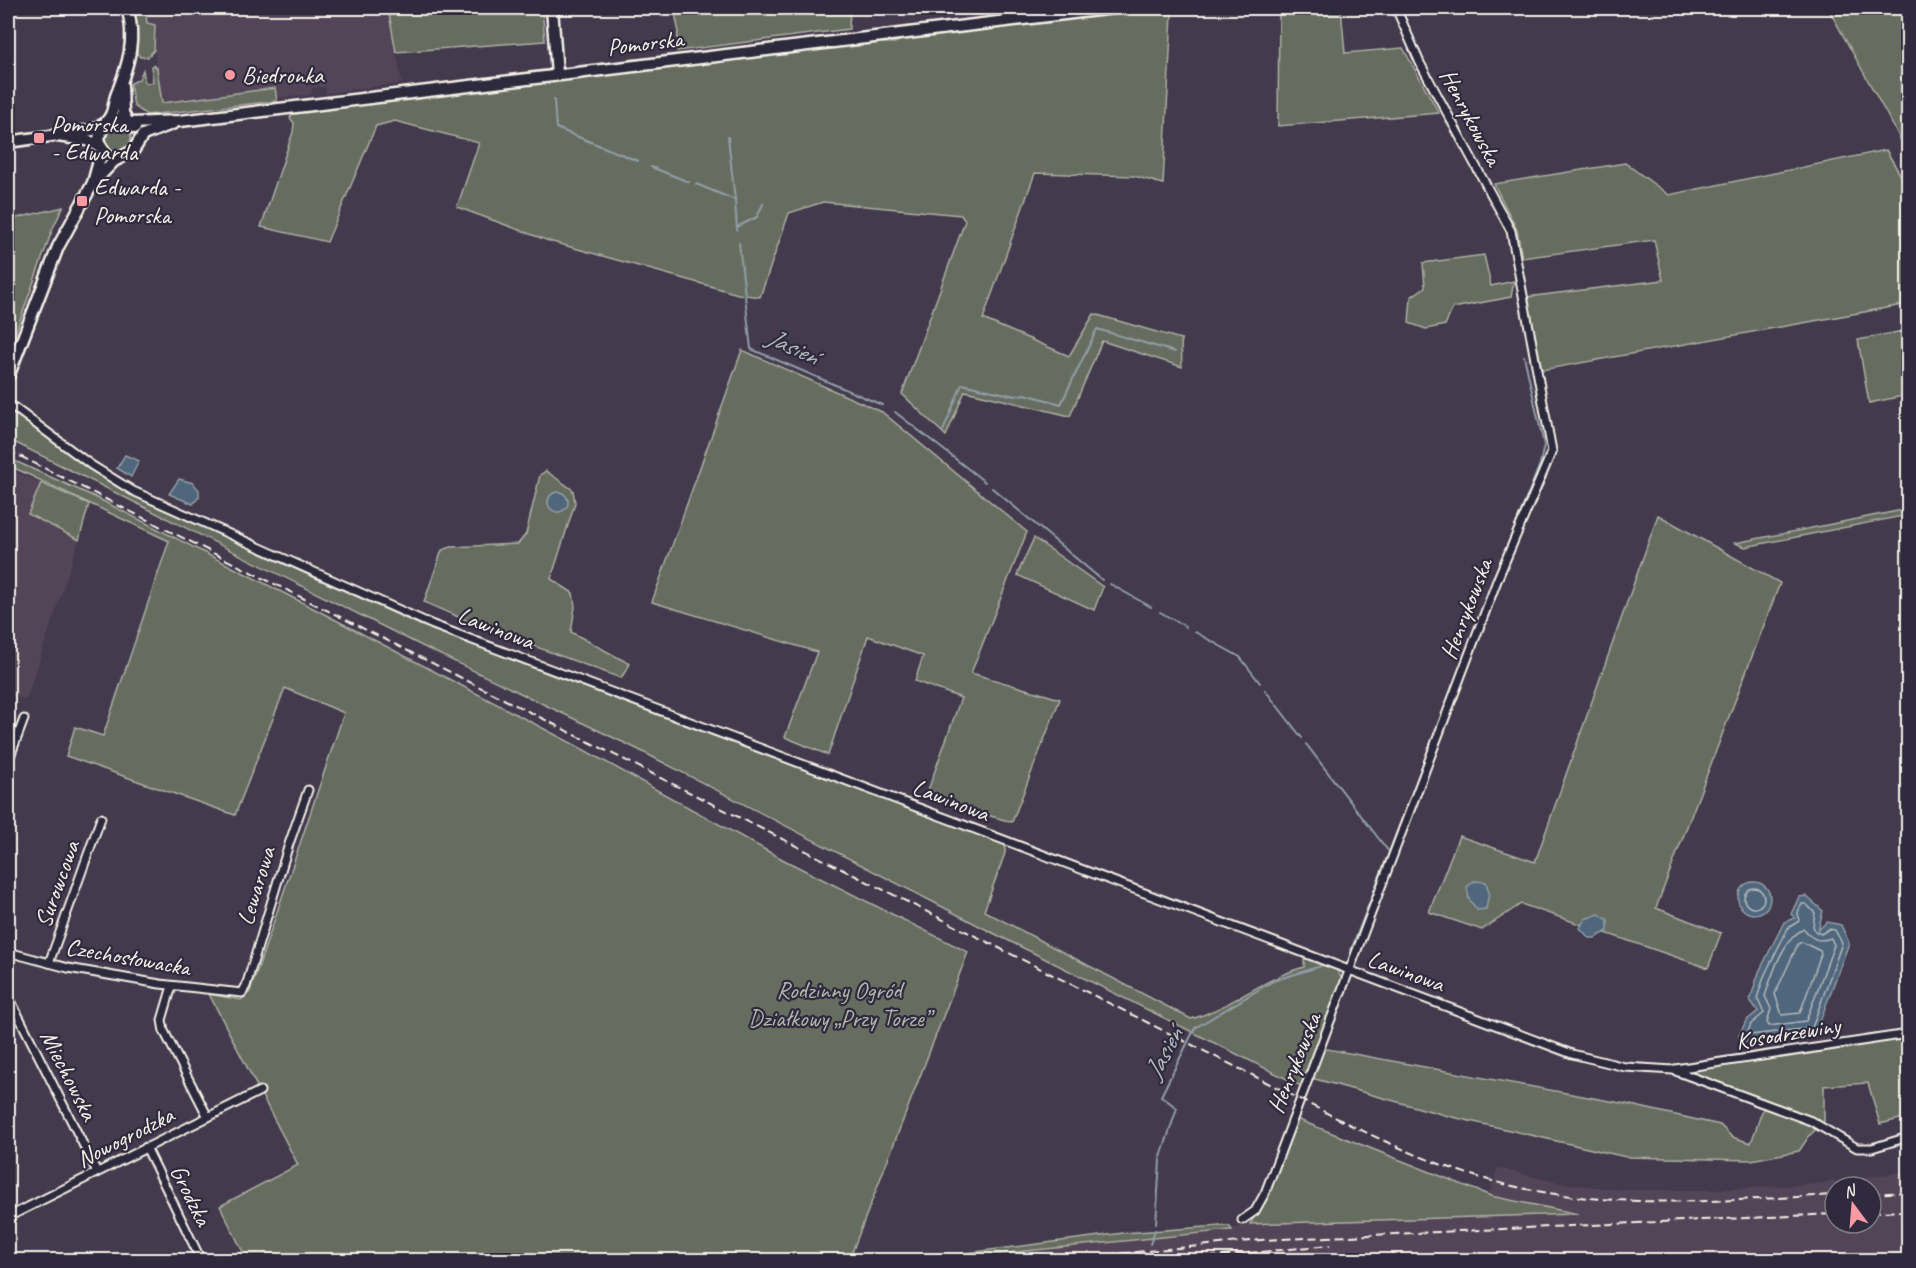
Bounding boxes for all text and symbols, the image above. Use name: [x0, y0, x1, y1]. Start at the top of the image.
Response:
street label: Pomorska: [605, 23, 687, 63]
place label: Biedronka: [242, 60, 325, 90]
street label: Henrykowska: [1433, 63, 1510, 172]
marker: Biedronka: [223, 68, 237, 82]
place label: Pomorska - Edwarda: [51, 109, 139, 167]
marker: Pomorska - Edwarda: [32, 131, 46, 145]
place label: Edwarda - Pomorska: [94, 172, 182, 230]
marker: Edwarda - Pomorska: [75, 194, 89, 208]
water label: Jasień: [760, 319, 829, 375]
street label: Henrykowska: [1433, 552, 1500, 664]
street label: Lawinowa: [453, 600, 540, 657]
street label: Lawinowa: [908, 772, 995, 829]
street label: Surowcowa: [28, 835, 87, 931]
street label: Lewarowa: [230, 842, 282, 929]
street label: Czechosłowacka: [63, 931, 195, 983]
street label: Lawinowa: [1363, 943, 1450, 999]
park label: Rodzinny Ogród Działkowy „Przy Torze”: [748, 975, 935, 1033]
street label: Henrykowska: [1260, 1007, 1328, 1117]
street label: Kosodrzewiny: [1734, 1010, 1844, 1056]
water label: Jasień: [1136, 1017, 1193, 1086]
street label: Miechowska: [33, 1025, 105, 1127]
street label: Nowogrodzka: [71, 1099, 180, 1174]
street label: Grodzka: [163, 1160, 219, 1232]
north arrow: [1823, 1175, 1883, 1235]
text: N: [1842, 1180, 1860, 1203]

